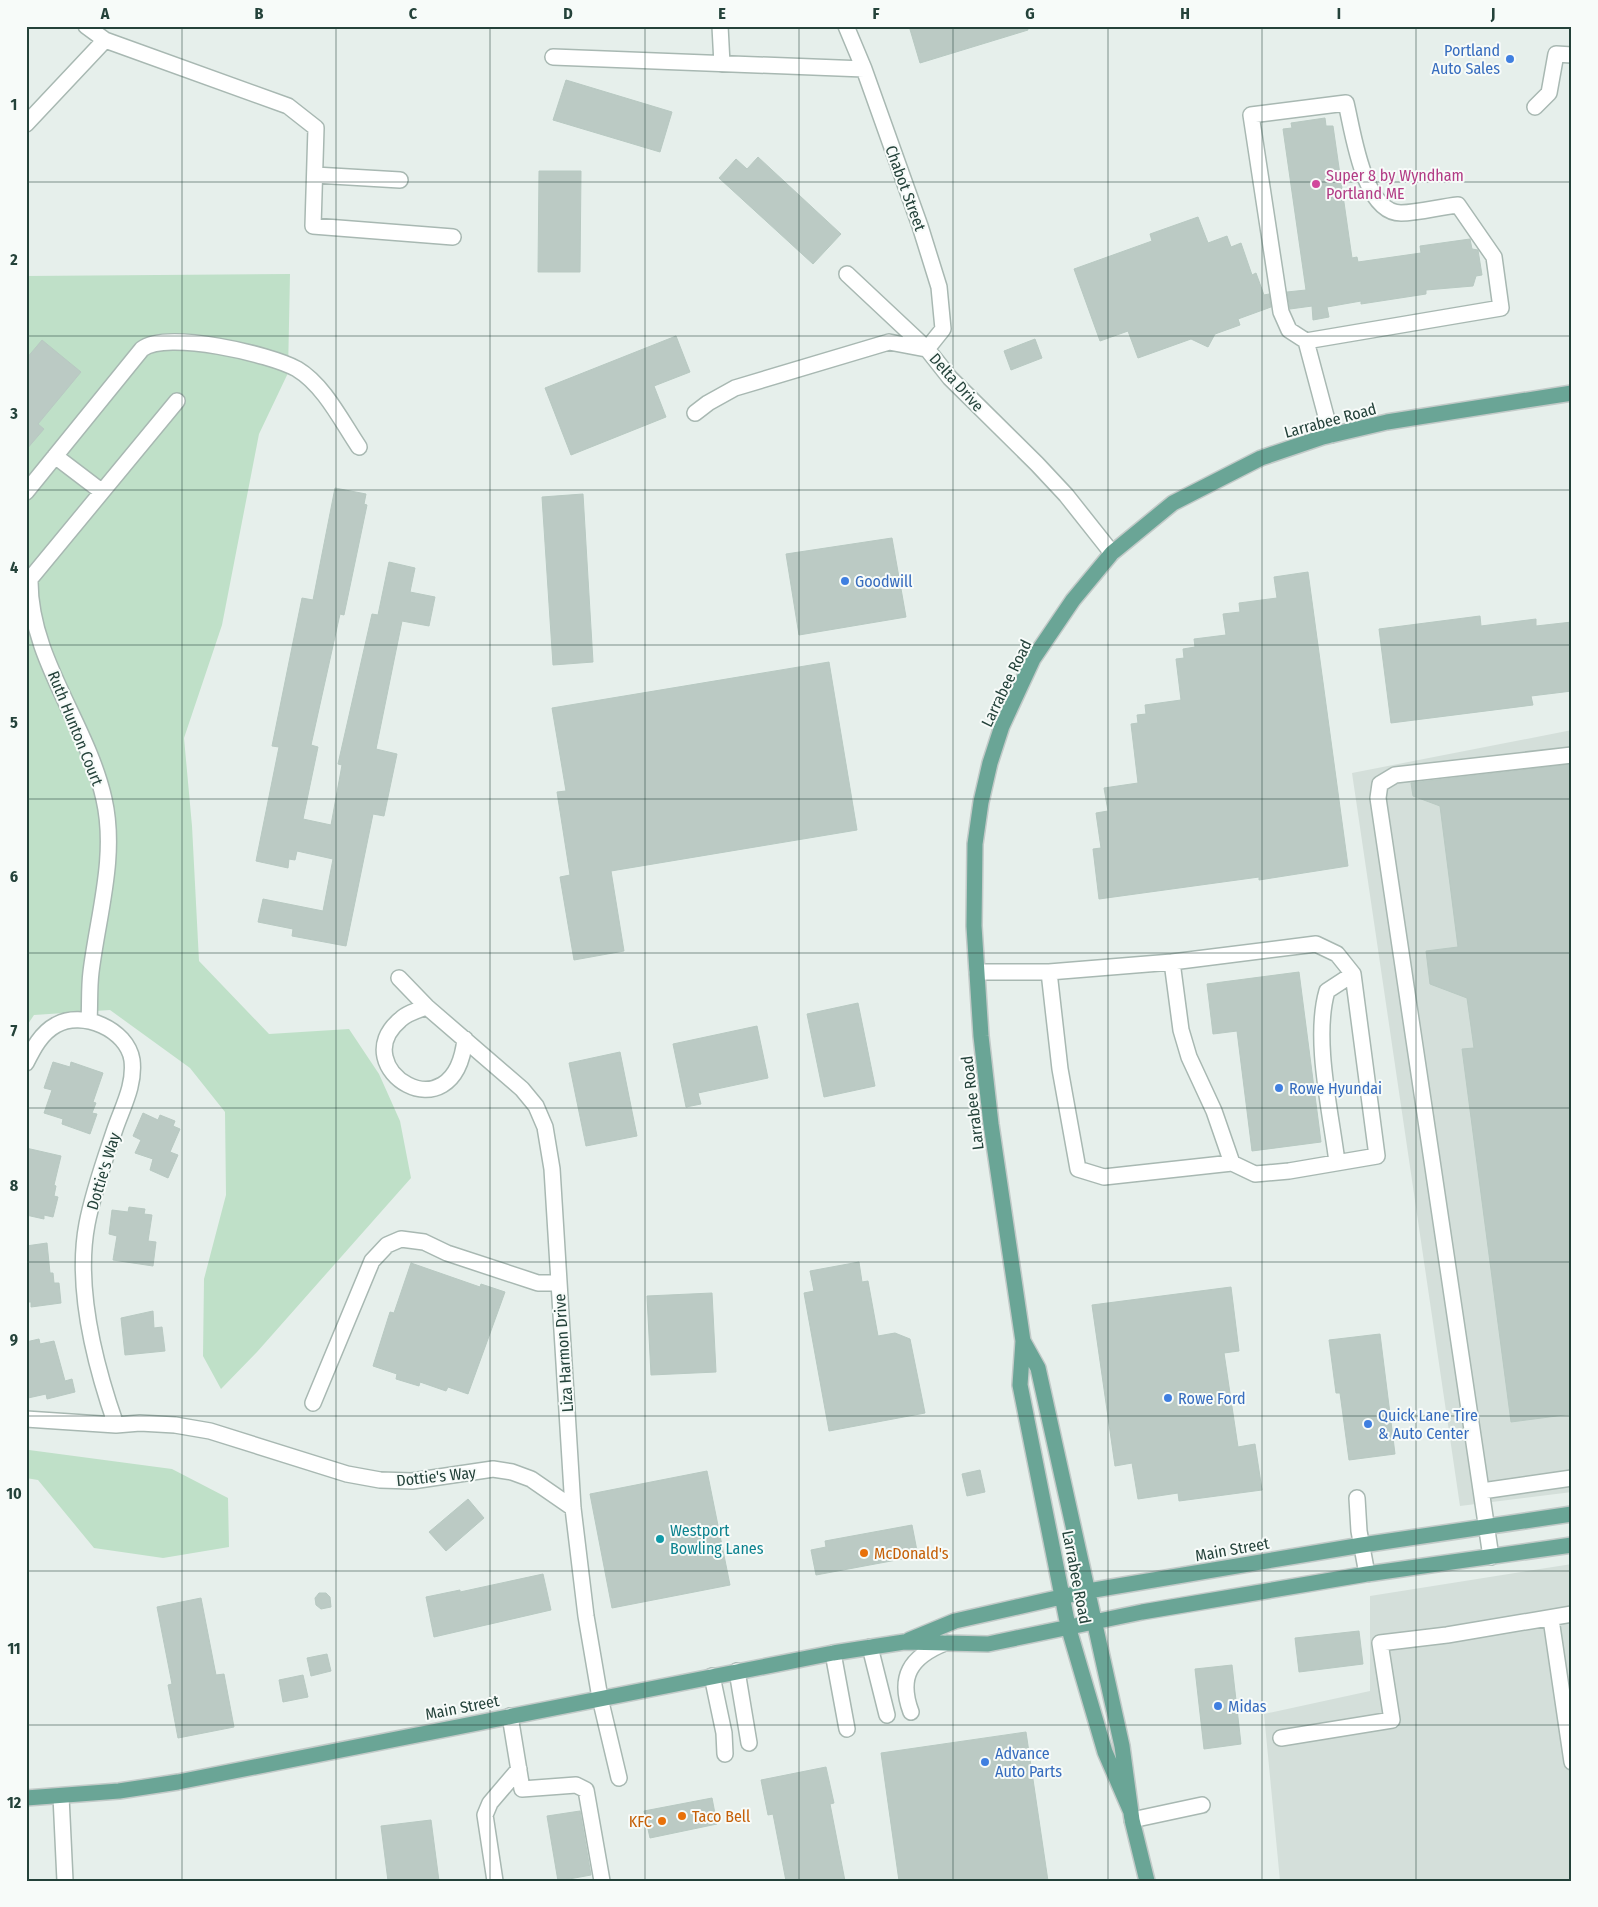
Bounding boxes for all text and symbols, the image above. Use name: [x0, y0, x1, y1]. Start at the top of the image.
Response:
text: A: [100, 4, 110, 23]
text: B: [255, 4, 264, 23]
text: C: [409, 4, 418, 23]
text: D: [563, 4, 573, 23]
text: E: [718, 4, 726, 23]
text: F: [872, 4, 880, 23]
text: G: [1025, 4, 1035, 23]
text: H: [1180, 4, 1190, 23]
text: I: [1337, 4, 1341, 23]
text: J: [1490, 4, 1495, 23]
place label: Portland Auto Sales: [1432, 41, 1500, 78]
marker: Portland Auto Sales: [1504, 53, 1516, 65]
text: 1: [11, 95, 17, 114]
street label: Chabot Street: [881, 143, 930, 234]
place label: Super 8 by Wyndham Portland ME: [1326, 166, 1464, 203]
marker: Super 8 by Wyndham Portland ME: [1310, 178, 1322, 190]
text: 2: [9, 250, 18, 269]
street label: Delta Drive: [925, 349, 988, 416]
street label: Larrabee Road: [1282, 399, 1378, 442]
text: 3: [9, 404, 18, 423]
text: 4: [10, 558, 18, 577]
place label: Goodwill: [855, 572, 913, 591]
marker: Goodwill: [839, 575, 851, 587]
street label: Larrabee Road: [977, 637, 1036, 730]
street label: Ruth Hunton Court: [44, 668, 107, 789]
text: 5: [10, 713, 18, 732]
text: 6: [10, 867, 18, 886]
text: 7: [11, 1021, 18, 1040]
street label: Larrabee Road: [957, 1055, 988, 1151]
place label: Rowe Hyundai: [1289, 1079, 1382, 1098]
marker: Rowe Hyundai: [1273, 1082, 1285, 1094]
street label: Dottie's Way: [83, 1129, 124, 1212]
text: 8: [10, 1176, 19, 1195]
street label: Liza Harmon Drive: [550, 1293, 577, 1413]
text: 9: [10, 1330, 18, 1349]
place label: Rowe Ford: [1178, 1389, 1246, 1408]
marker: Rowe Ford: [1162, 1392, 1174, 1404]
place label: Quick Lane Tire & Auto Center: [1378, 1406, 1478, 1443]
marker: Quick Lane Tire & Auto Center: [1362, 1418, 1374, 1430]
street label: Dottie's Way: [395, 1463, 478, 1490]
text: 10: [6, 1484, 22, 1503]
place label: Westport Bowling Lanes: [670, 1521, 764, 1558]
street label: Larrabee Road: [1058, 1529, 1095, 1625]
marker: Westport Bowling Lanes: [654, 1533, 666, 1545]
street label: Main Street: [1194, 1534, 1271, 1565]
place label: McDonald's: [874, 1544, 949, 1563]
marker: McDonald's: [858, 1547, 870, 1559]
text: 11: [7, 1639, 21, 1658]
street label: Main Street: [424, 1691, 501, 1724]
place label: Midas: [1228, 1697, 1267, 1716]
marker: Midas: [1212, 1700, 1224, 1712]
place label: Advance Auto Parts: [995, 1744, 1062, 1781]
marker: Advance Auto Parts: [979, 1756, 991, 1768]
text: 12: [7, 1793, 22, 1812]
place label: Taco Bell: [692, 1807, 750, 1826]
marker: Taco Bell: [676, 1810, 688, 1822]
place label: KFC: [629, 1812, 652, 1831]
marker: KFC: [656, 1815, 668, 1827]

